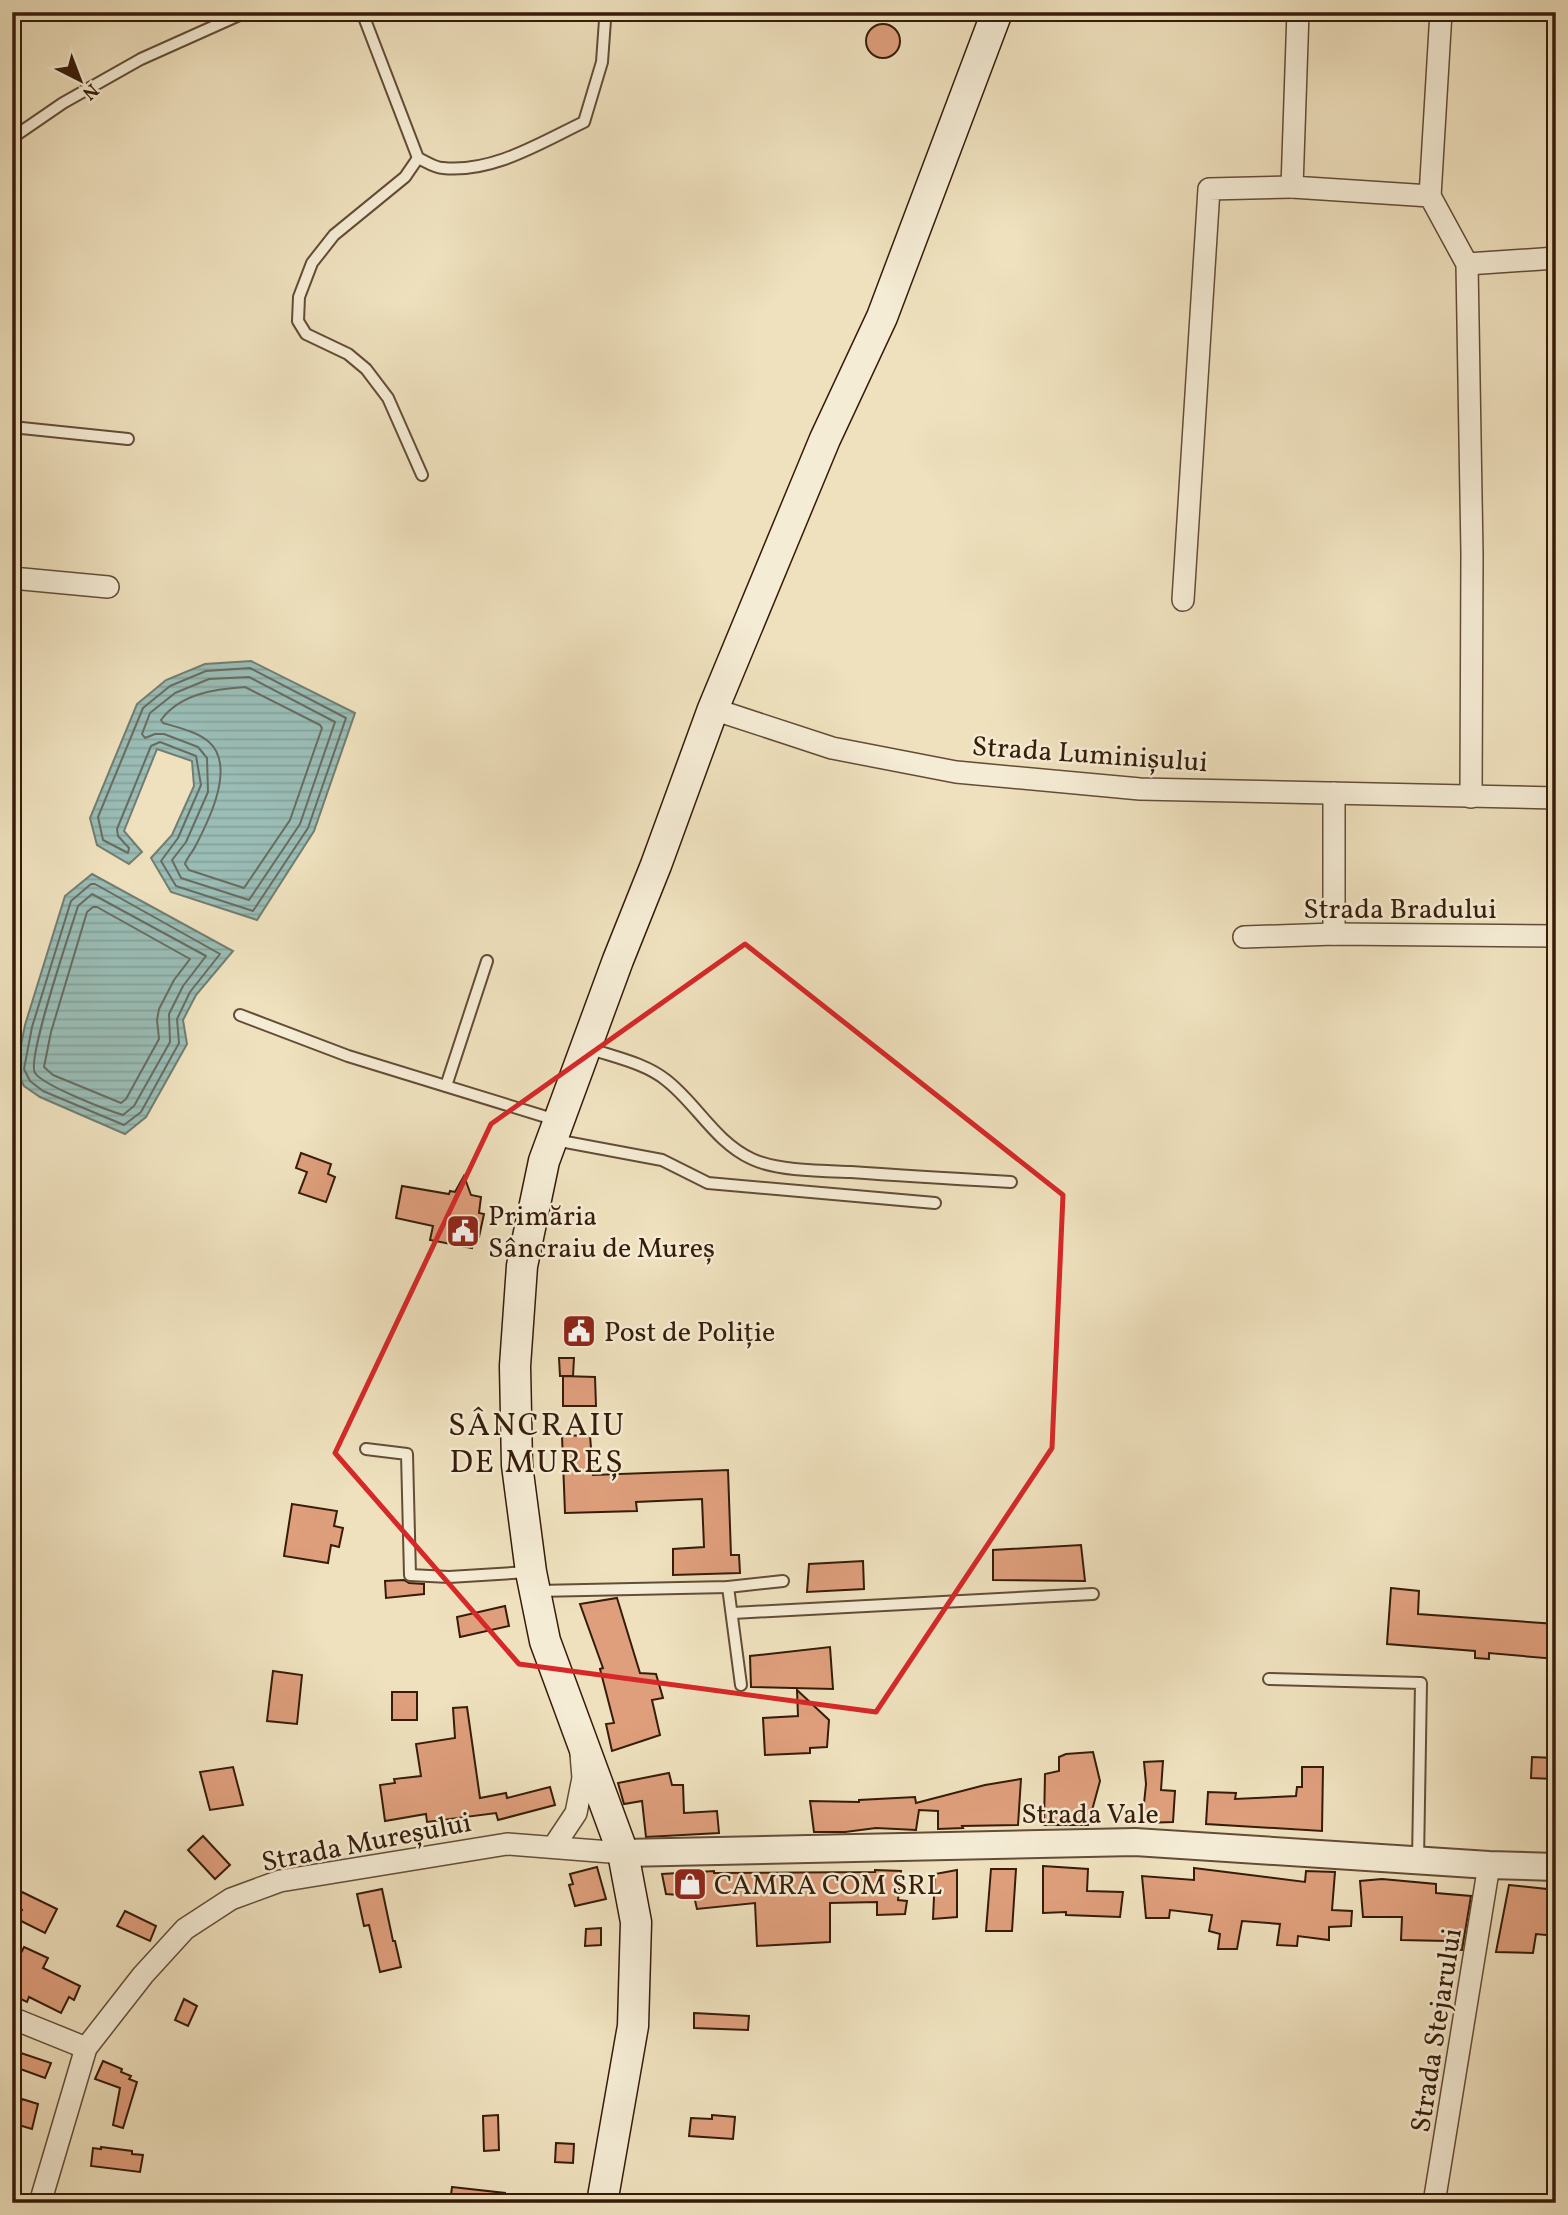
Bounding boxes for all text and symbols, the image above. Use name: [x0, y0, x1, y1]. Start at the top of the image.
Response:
north arrow: [46, 46, 116, 116]
text: N: [76, 77, 104, 106]
street label: Strada Luminișului: [971, 728, 1209, 783]
street label: Strada Bradului: [1303, 891, 1497, 930]
place label: Primăria Sâncraiu de Mureș: [488, 1198, 715, 1269]
public building icon: Primăria Sâncraiu de Mureș: [444, 1212, 482, 1250]
public building icon: Post de Poliție: [560, 1312, 598, 1350]
place label: Post de Poliție: [604, 1314, 775, 1353]
district label: SÂNCRAIU DE MUREȘ: [448, 1405, 626, 1486]
street label: Strada Vale: [1021, 1796, 1159, 1835]
street label: Strada Mureșului: [258, 1804, 475, 1883]
shop icon: CAMRA COM SRL: [671, 1865, 709, 1903]
place label: CAMRA COM SRL: [714, 1867, 942, 1906]
street label: Strada Stejarului: [1402, 1925, 1473, 2135]

